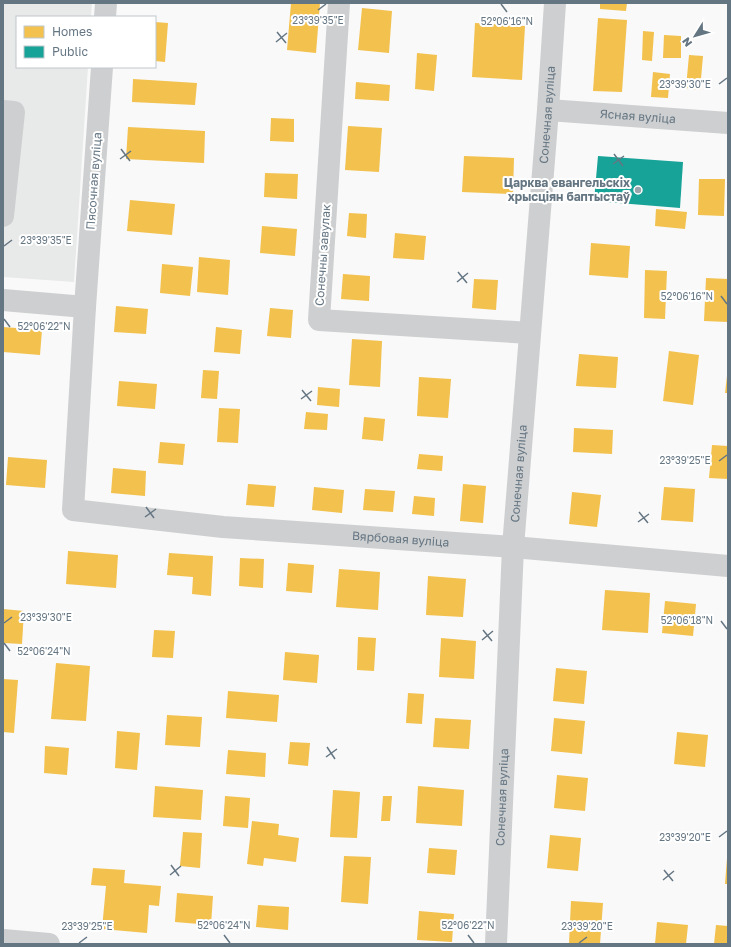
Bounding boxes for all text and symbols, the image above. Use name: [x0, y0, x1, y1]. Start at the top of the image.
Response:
text: 23°39'35"E: [292, 14, 344, 26]
text: 52°06'16"N: [481, 15, 533, 27]
legend: [16, 16, 156, 68]
north arrow: [675, 16, 715, 56]
text: Homes: [52, 24, 92, 39]
text: N: [679, 35, 694, 50]
text: Public: [52, 44, 89, 59]
street label: Сонечная вуліца: [536, 65, 558, 164]
text: 23°39'30"E: [659, 78, 711, 90]
street label: Ясная вуліца: [599, 106, 676, 126]
street label: Пясочная вуліца: [83, 132, 104, 230]
place label: Царква евангельскіх хрысціян баптыстаў: [504, 175, 631, 204]
marker: Царква евангельскіх хрысціян баптыстаў: [633, 185, 643, 195]
street label: Сонечны завулак: [311, 203, 334, 306]
text: 23°39'35"E: [20, 234, 72, 246]
text: 52°06'16"N: [661, 290, 713, 302]
text: 52°06'22"N: [17, 320, 71, 332]
street label: Сонечная вуліца: [507, 424, 530, 523]
text: 23°39'25"E: [659, 454, 711, 466]
street label: Вярбовая вуліца: [352, 528, 450, 550]
text: 23°39'30"E: [20, 611, 72, 623]
text: 52°06'18"N: [661, 614, 713, 626]
text: 52°06'24"N: [17, 645, 71, 657]
street label: Сонечная вуліца: [492, 748, 511, 846]
text: 23°39'20"E: [659, 831, 711, 843]
text: 52°06'24"N: [197, 919, 251, 931]
text: 52°06'22"N: [441, 919, 495, 931]
text: 23°39'25"E: [61, 920, 113, 932]
text: 23°39'20"E: [561, 920, 613, 932]

